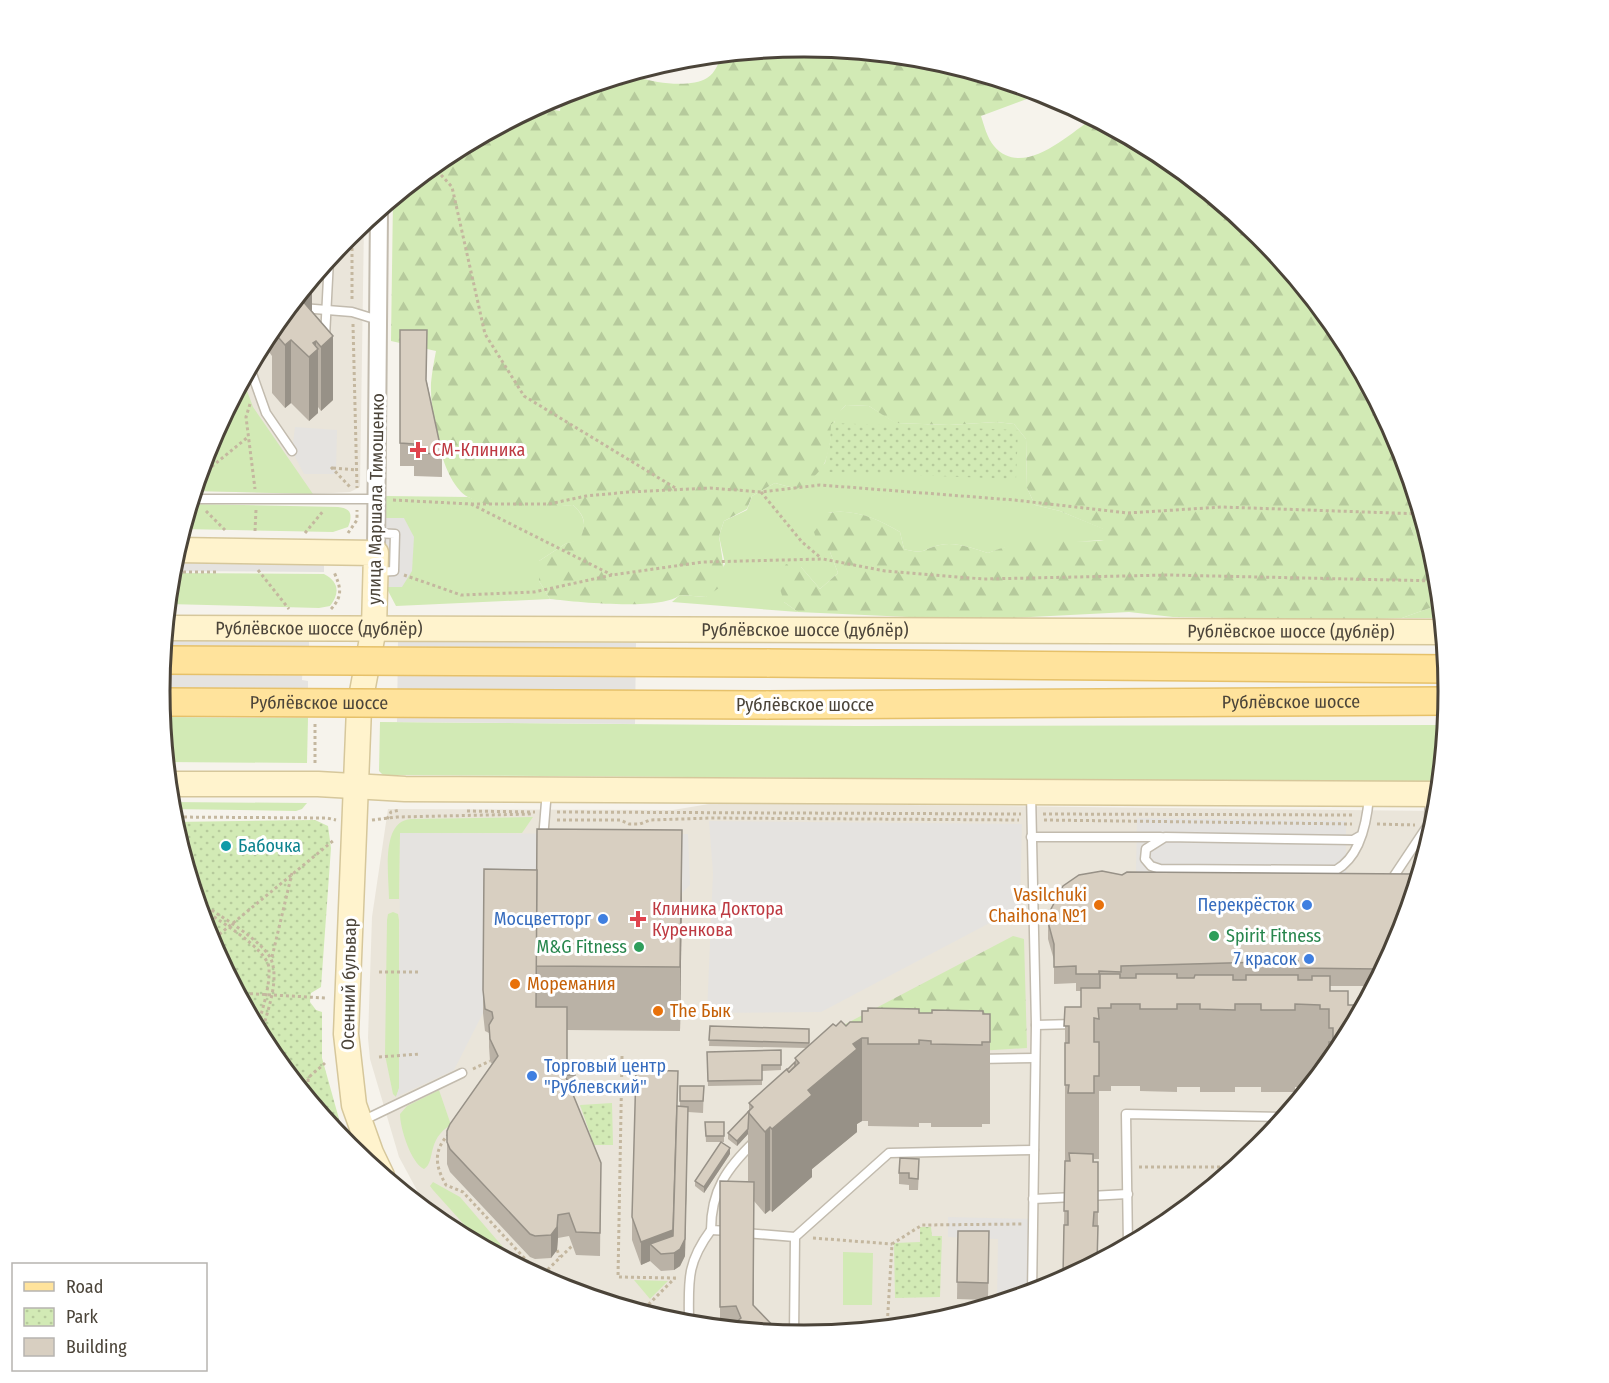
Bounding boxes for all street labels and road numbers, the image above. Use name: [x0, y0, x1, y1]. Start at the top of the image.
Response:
street label: улица Маршала Тимошенко: [363, 393, 389, 605]
street label: Рублёвское шоссе (дублёр): [215, 617, 423, 640]
street label: Рублёвское шоссе (дублёр): [701, 619, 909, 641]
street label: Рублёвское шоссе (дублёр): [1187, 620, 1395, 643]
street label: Рублёвское шоссе: [250, 691, 388, 714]
street label: Рублёвское шоссе: [1222, 691, 1360, 713]
street label: Рублёвское шоссе: [736, 694, 874, 716]
street label: Осенний бульвар: [337, 918, 361, 1050]

